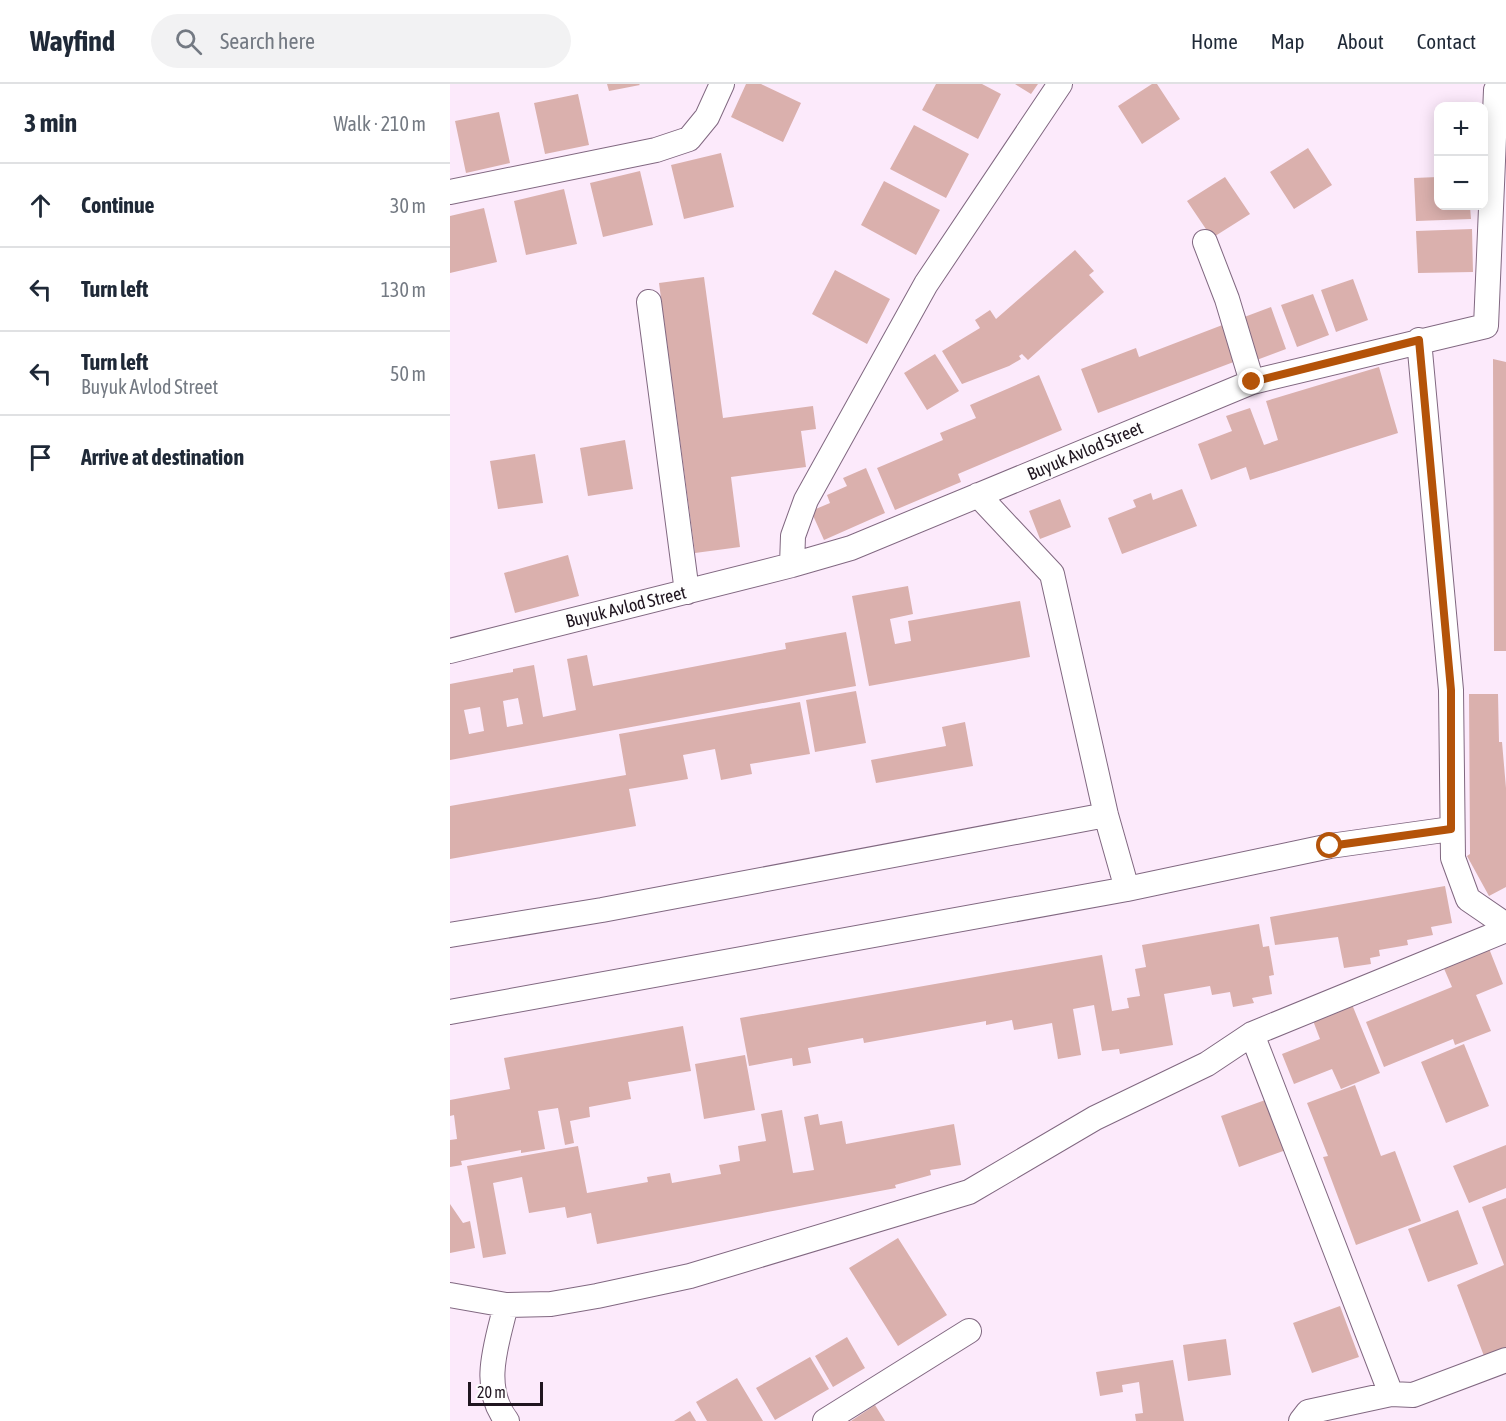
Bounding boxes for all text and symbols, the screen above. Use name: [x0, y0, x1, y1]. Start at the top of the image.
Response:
search box: [151, 14, 571, 68]
text: Wayfind: [30, 25, 115, 57]
icon: search: [172, 25, 205, 58]
text: Search here: [220, 28, 315, 54]
text: Home: [1191, 29, 1238, 53]
text: Map: [1271, 29, 1305, 53]
text: About: [1338, 29, 1384, 53]
text: Contact: [1417, 29, 1476, 53]
map controls: [1434, 102, 1488, 210]
button: +: [1434, 102, 1488, 156]
text: 3 min: [24, 108, 77, 138]
text: Walk · 210 m: [334, 112, 426, 135]
button: −: [1434, 156, 1488, 210]
icon: ahead: [24, 189, 57, 222]
text: Continue: [81, 192, 155, 218]
text: 30 m: [390, 194, 426, 217]
icon: left: [24, 273, 57, 306]
text: Turn left: [81, 276, 148, 302]
text: 130 m: [381, 278, 426, 301]
text: Turn left: [81, 349, 148, 375]
icon: left: [24, 357, 57, 390]
text: 50 m: [390, 362, 426, 385]
route end: [1238, 368, 1264, 394]
text: Buyuk Avlod Street: [81, 375, 218, 398]
street label: Buyuk Avlod Street: [1024, 417, 1146, 484]
icon: arrive: [24, 441, 57, 474]
text: Arrive at destination: [81, 444, 244, 470]
street label: Buyuk Avlod Street: [563, 581, 688, 632]
route start: [1316, 832, 1342, 858]
scale bar: [468, 1379, 543, 1406]
text: 20 m: [477, 1383, 506, 1401]

